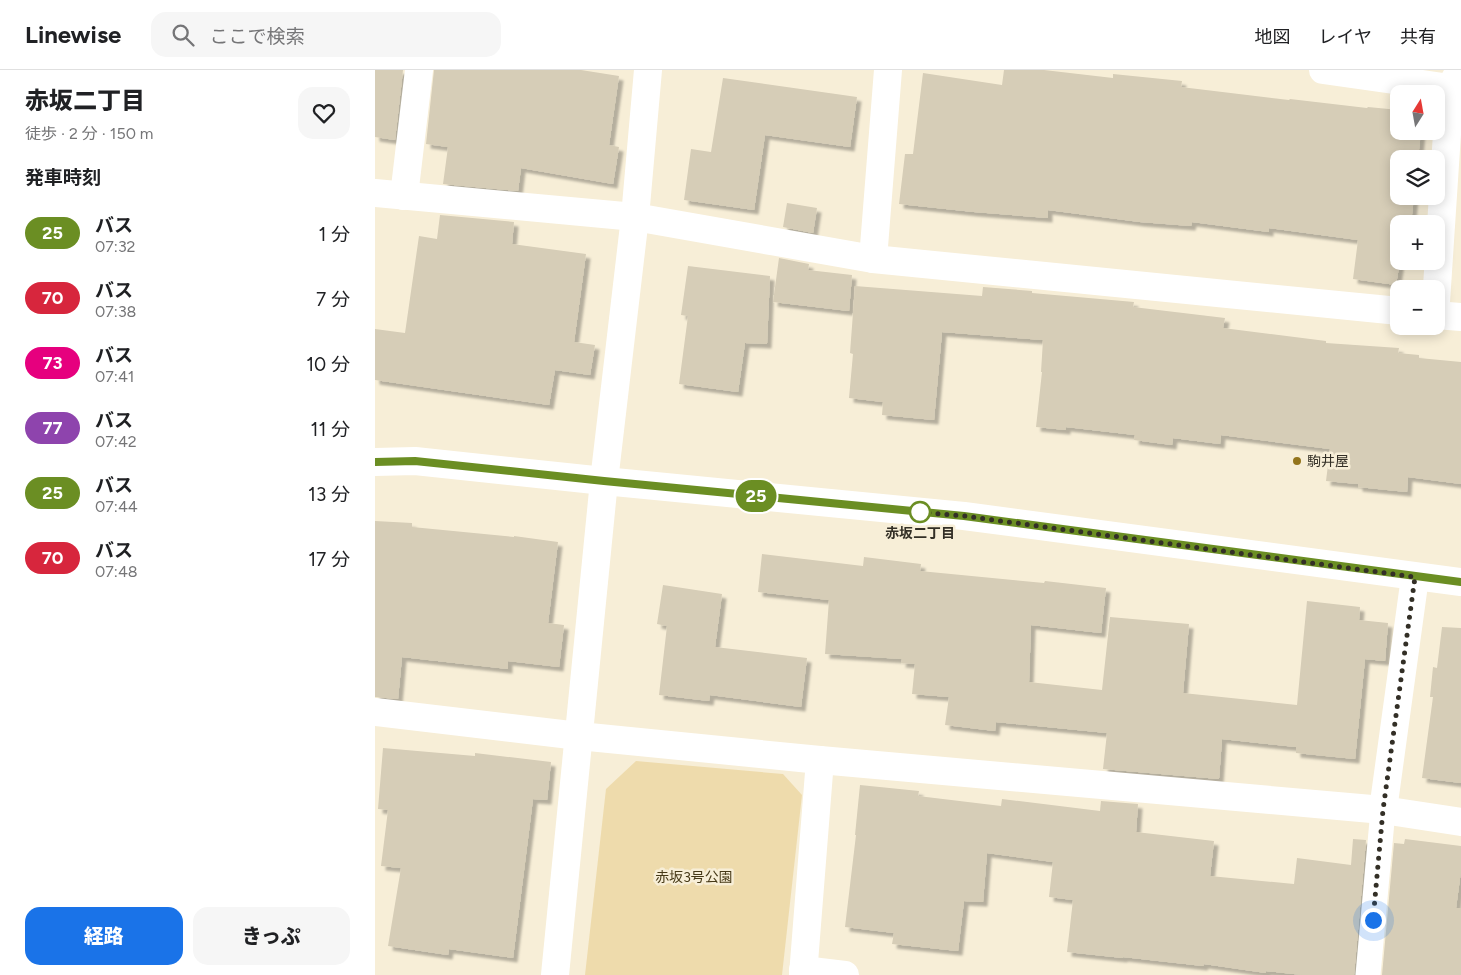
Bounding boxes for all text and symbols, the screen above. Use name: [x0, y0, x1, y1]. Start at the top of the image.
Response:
search box: [151, 12, 501, 57]
text: Linewise: [25, 20, 121, 49]
icon: search: [169, 21, 197, 49]
text: ここで検索: [209, 25, 304, 48]
text: 地図: [1255, 26, 1291, 48]
text: レイヤ: [1319, 26, 1372, 48]
text: 共有: [1400, 26, 1436, 48]
north arrow: [1390, 85, 1445, 140]
map controls: [1390, 85, 1445, 335]
text: 赤坂二丁目: [25, 86, 145, 115]
button: heart: [298, 87, 350, 139]
text: 徒歩 · 2 分 · 150 m: [25, 124, 153, 143]
button: layers: [1390, 150, 1445, 205]
text: 発車時刻: [25, 166, 101, 189]
text: バス: [95, 214, 133, 237]
button: +: [1390, 215, 1445, 270]
text: 25: [42, 222, 63, 244]
text: 1 分: [318, 223, 350, 246]
text: 07:32: [95, 237, 136, 256]
text: バス: [95, 279, 133, 302]
button: −: [1390, 280, 1445, 335]
text: 70: [42, 287, 63, 309]
text: 7 分: [316, 288, 350, 311]
text: 07:38: [95, 302, 136, 321]
text: バス: [95, 344, 133, 367]
text: 73: [42, 352, 63, 374]
text: 10 分: [306, 353, 350, 376]
text: 07:41: [95, 367, 134, 386]
text: バス: [95, 409, 133, 432]
text: 77: [42, 417, 63, 439]
text: 11 分: [311, 418, 350, 441]
text: 07:42: [95, 432, 137, 451]
place label: 駒井屋: [1307, 453, 1349, 470]
marker: 駒井屋: [1291, 455, 1303, 467]
text: バス: [95, 474, 133, 497]
line badge: 25: [733, 480, 779, 512]
text: 25: [42, 482, 63, 504]
text: 13 分: [308, 483, 350, 506]
text: 25: [746, 485, 766, 507]
text: 07:44: [95, 497, 138, 516]
marker: 赤坂二丁目: [909, 501, 931, 523]
place label: 赤坂二丁目: [885, 525, 955, 542]
text: バス: [95, 539, 133, 562]
text: 70: [42, 547, 63, 569]
text: 17 分: [308, 548, 350, 571]
text: 07:48: [95, 562, 138, 581]
park label: 赤坂3号公園: [655, 869, 733, 886]
button: 経路: [25, 907, 183, 965]
button: きっぷ: [193, 907, 350, 965]
your location: [1361, 908, 1386, 933]

